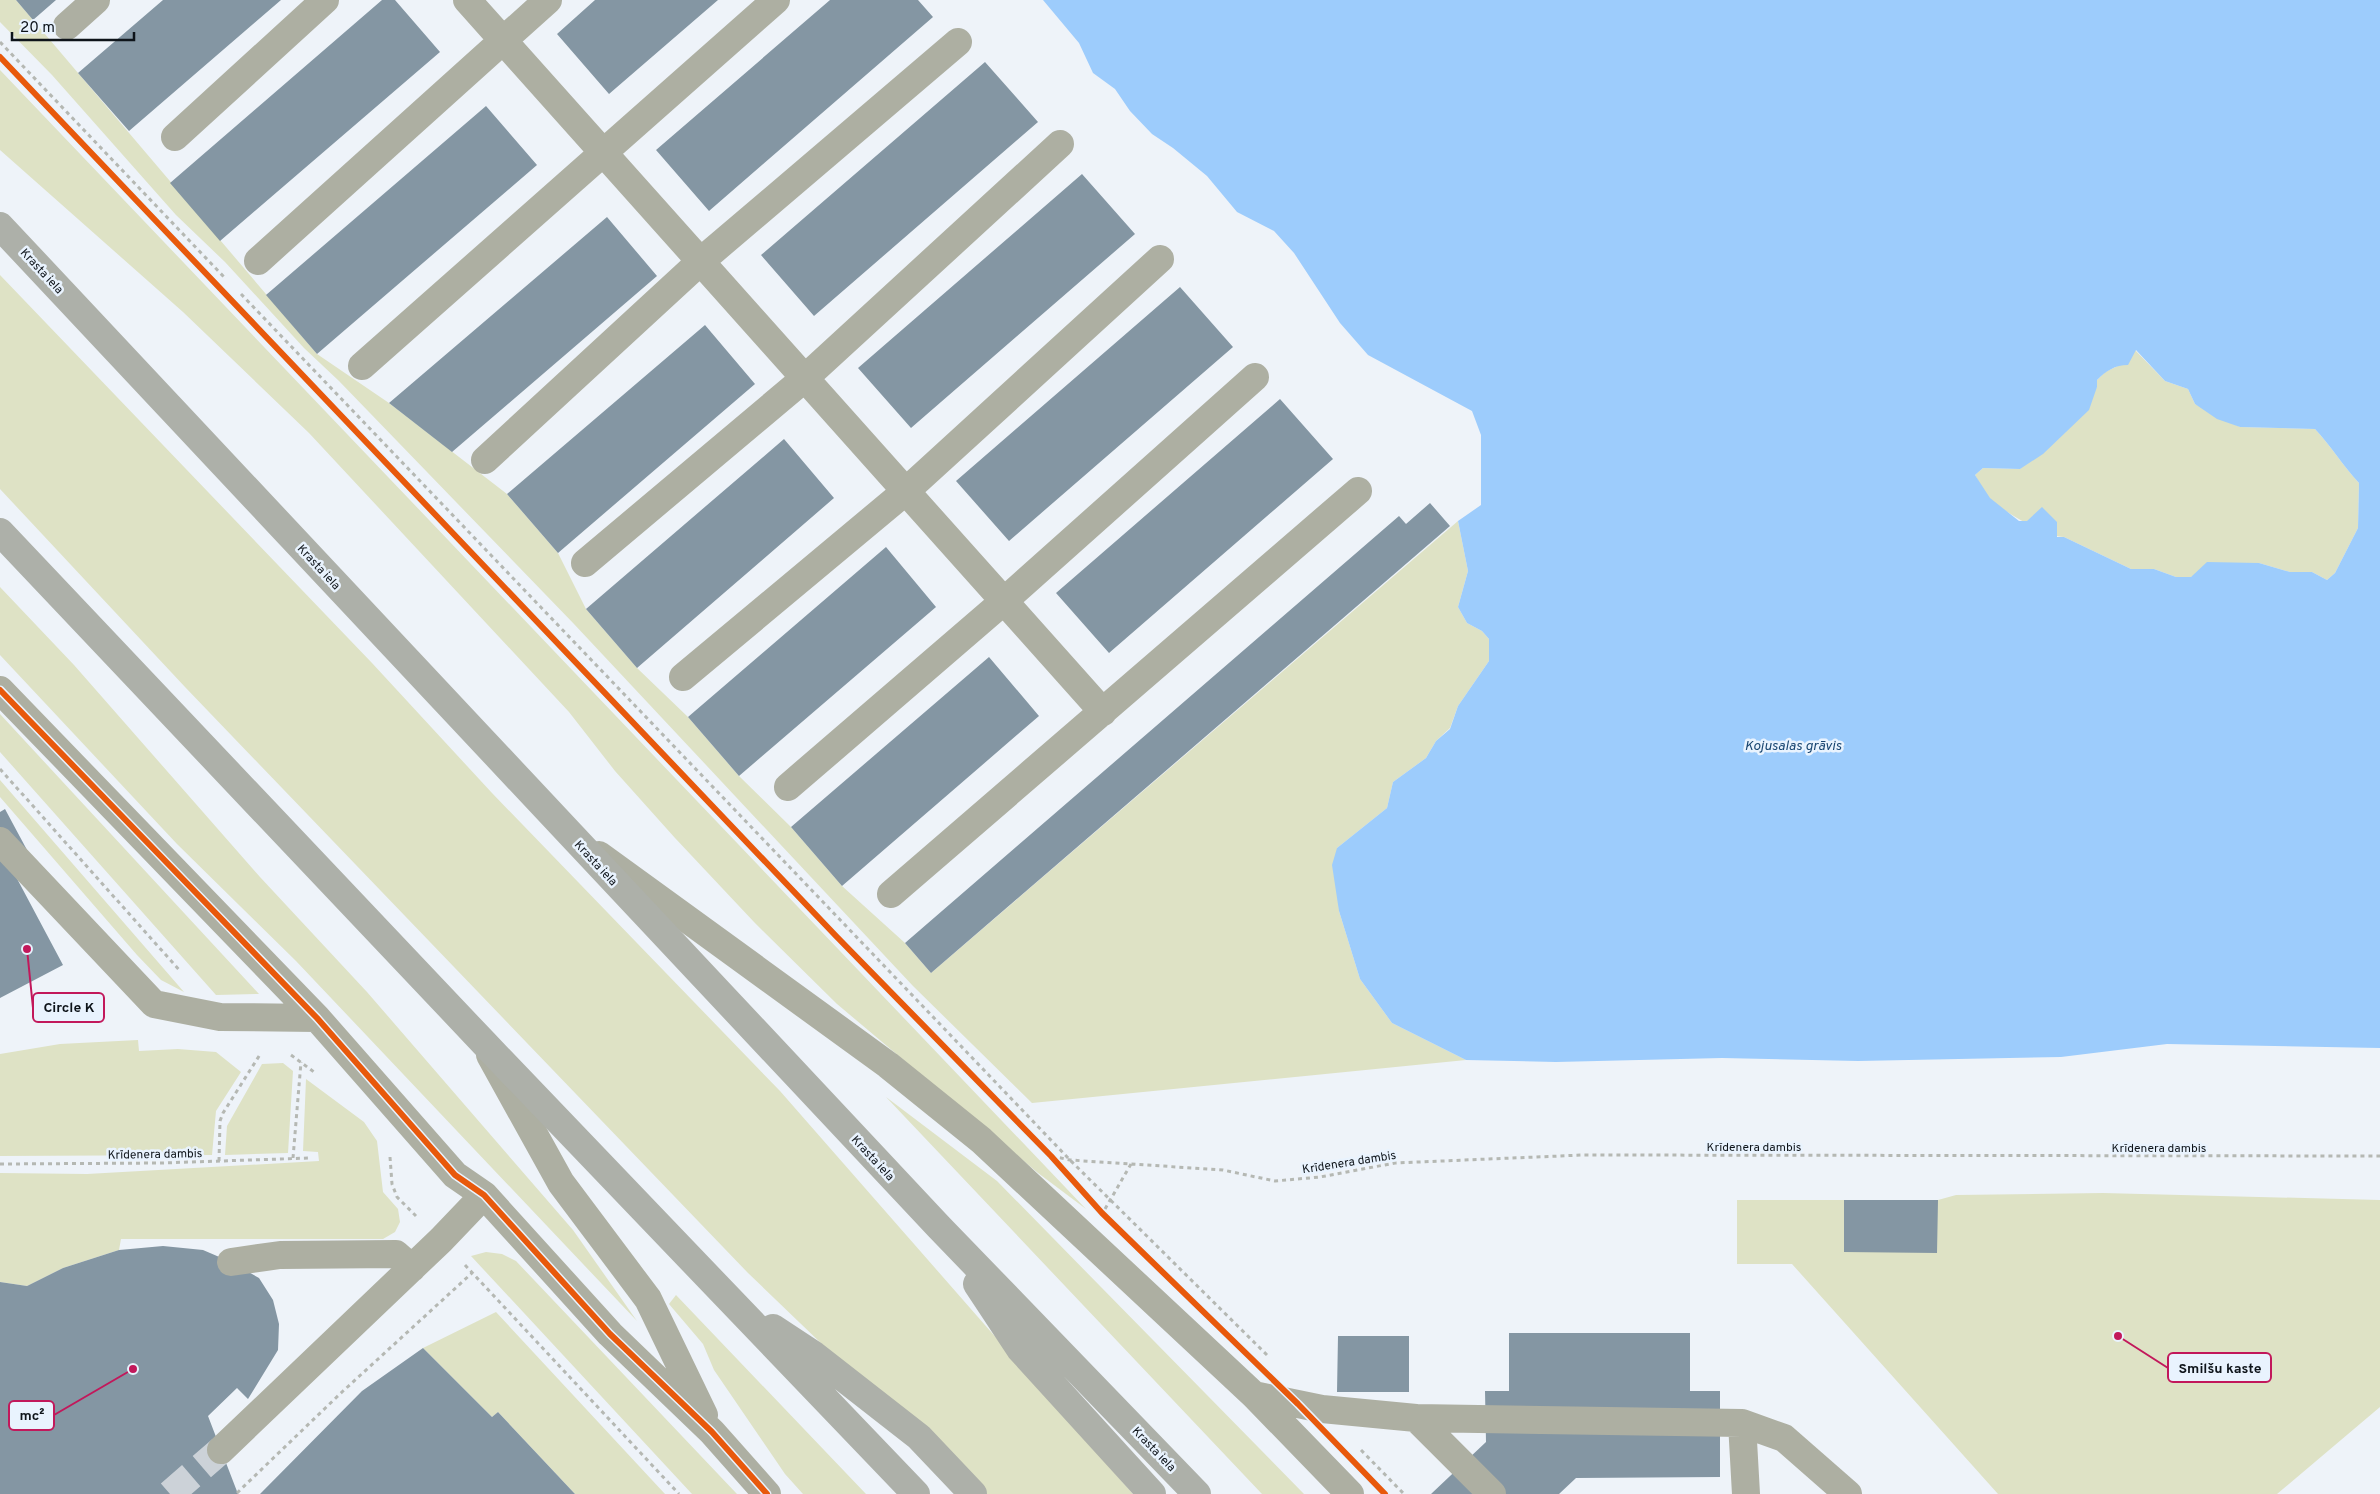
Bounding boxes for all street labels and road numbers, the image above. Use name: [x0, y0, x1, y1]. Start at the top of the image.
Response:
street label: Krasta iela: [16, 245, 66, 298]
street label: Krasta iela: [293, 541, 343, 594]
street label: Krasta iela: [570, 837, 620, 890]
street label: Krasta iela: [847, 1132, 897, 1185]
street label: Krīdenera dambis: [1707, 1140, 1801, 1156]
street label: Krīdenera dambis: [2112, 1141, 2206, 1157]
street label: Krīdenera dambis: [107, 1146, 203, 1164]
street label: Krīdenera dambis: [1301, 1148, 1397, 1178]
street label: Krasta iela: [1128, 1424, 1179, 1476]

